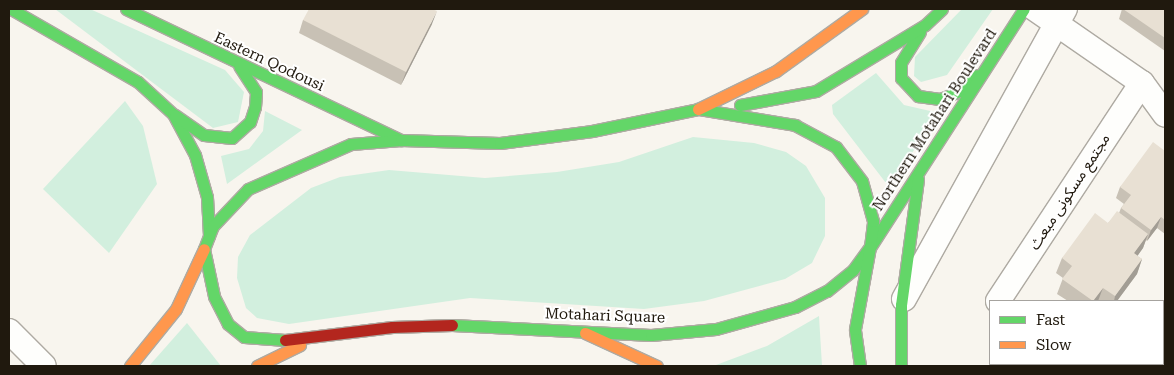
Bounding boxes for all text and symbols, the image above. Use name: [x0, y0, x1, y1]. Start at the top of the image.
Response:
street label: Northern Motahari Boulevard: [869, 25, 1001, 215]
street label: Eastern Qodousi: [211, 29, 327, 95]
street label: مجتمع مسکونی مبعث: [1026, 131, 1114, 253]
legend: [989, 300, 1164, 365]
street label: Motahari Square: [545, 305, 665, 327]
text: Fast: [1036, 311, 1065, 329]
text: Slow: [1036, 336, 1071, 354]

